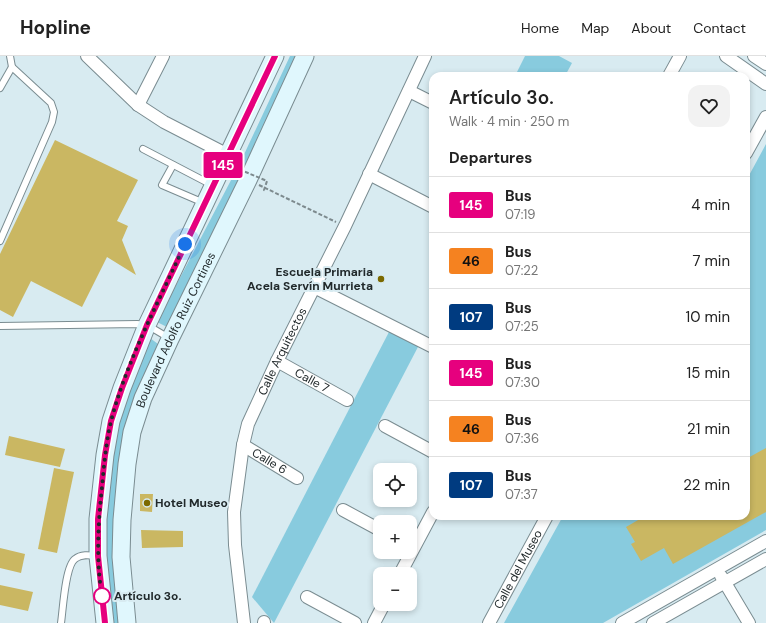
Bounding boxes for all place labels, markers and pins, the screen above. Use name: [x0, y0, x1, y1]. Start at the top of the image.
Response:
place label: Escuela Primaria Acela Servín Murrieta: [247, 264, 373, 294]
marker: Escuela Primaria Acela Servín Murrieta: [376, 274, 386, 284]
place label: Hotel Museo: [155, 495, 228, 511]
marker: Hotel Museo: [142, 498, 152, 508]
marker: Artículo 3o.: [93, 587, 111, 605]
place label: Artículo 3o.: [114, 588, 181, 604]

